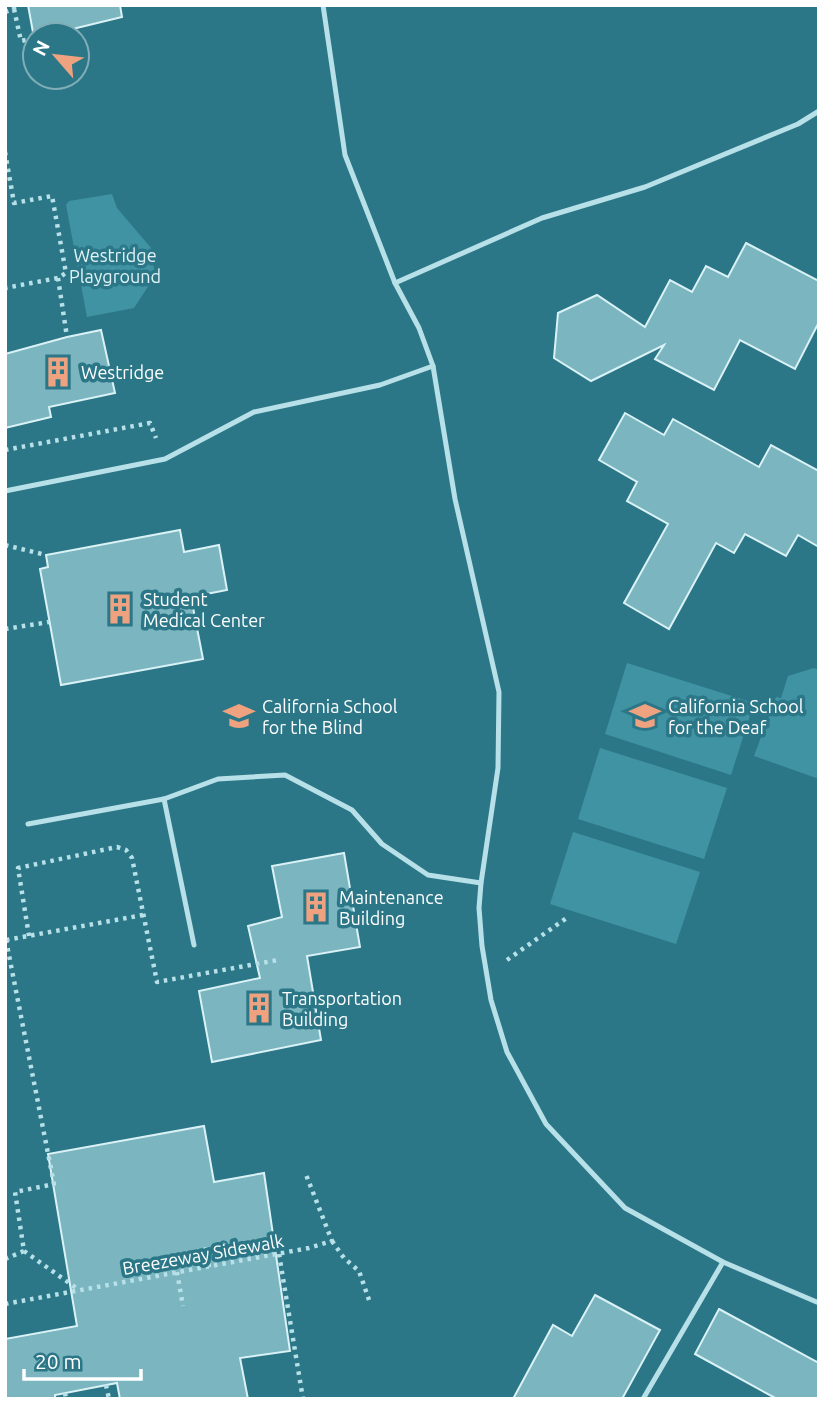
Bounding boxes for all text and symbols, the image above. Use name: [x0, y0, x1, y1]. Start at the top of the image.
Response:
north arrow: [21, 21, 91, 91]
text: N: [28, 37, 54, 59]
park label: Westridge Playground: [69, 245, 161, 286]
building icon: Westridge: [41, 355, 75, 389]
place label: Westridge: [81, 362, 164, 382]
place label: Student Medical Center: [143, 589, 265, 630]
building icon: Student Medical Center: [103, 592, 137, 626]
place label: California School for the Blind: [262, 696, 398, 737]
place label: California School for the Deaf: [668, 696, 804, 737]
school or university icon: California School for the Blind: [222, 699, 256, 733]
school or university icon: California School for the Deaf: [628, 699, 662, 733]
place label: Maintenance Building: [339, 887, 444, 928]
building icon: Maintenance Building: [299, 890, 333, 924]
place label: Transportation Building: [282, 988, 402, 1029]
building icon: Transportation Building: [242, 991, 276, 1025]
street label: Breezeway Sidewalk: [121, 1230, 285, 1278]
scale bar: [24, 1338, 142, 1382]
text: 20 m: [35, 1349, 82, 1373]

